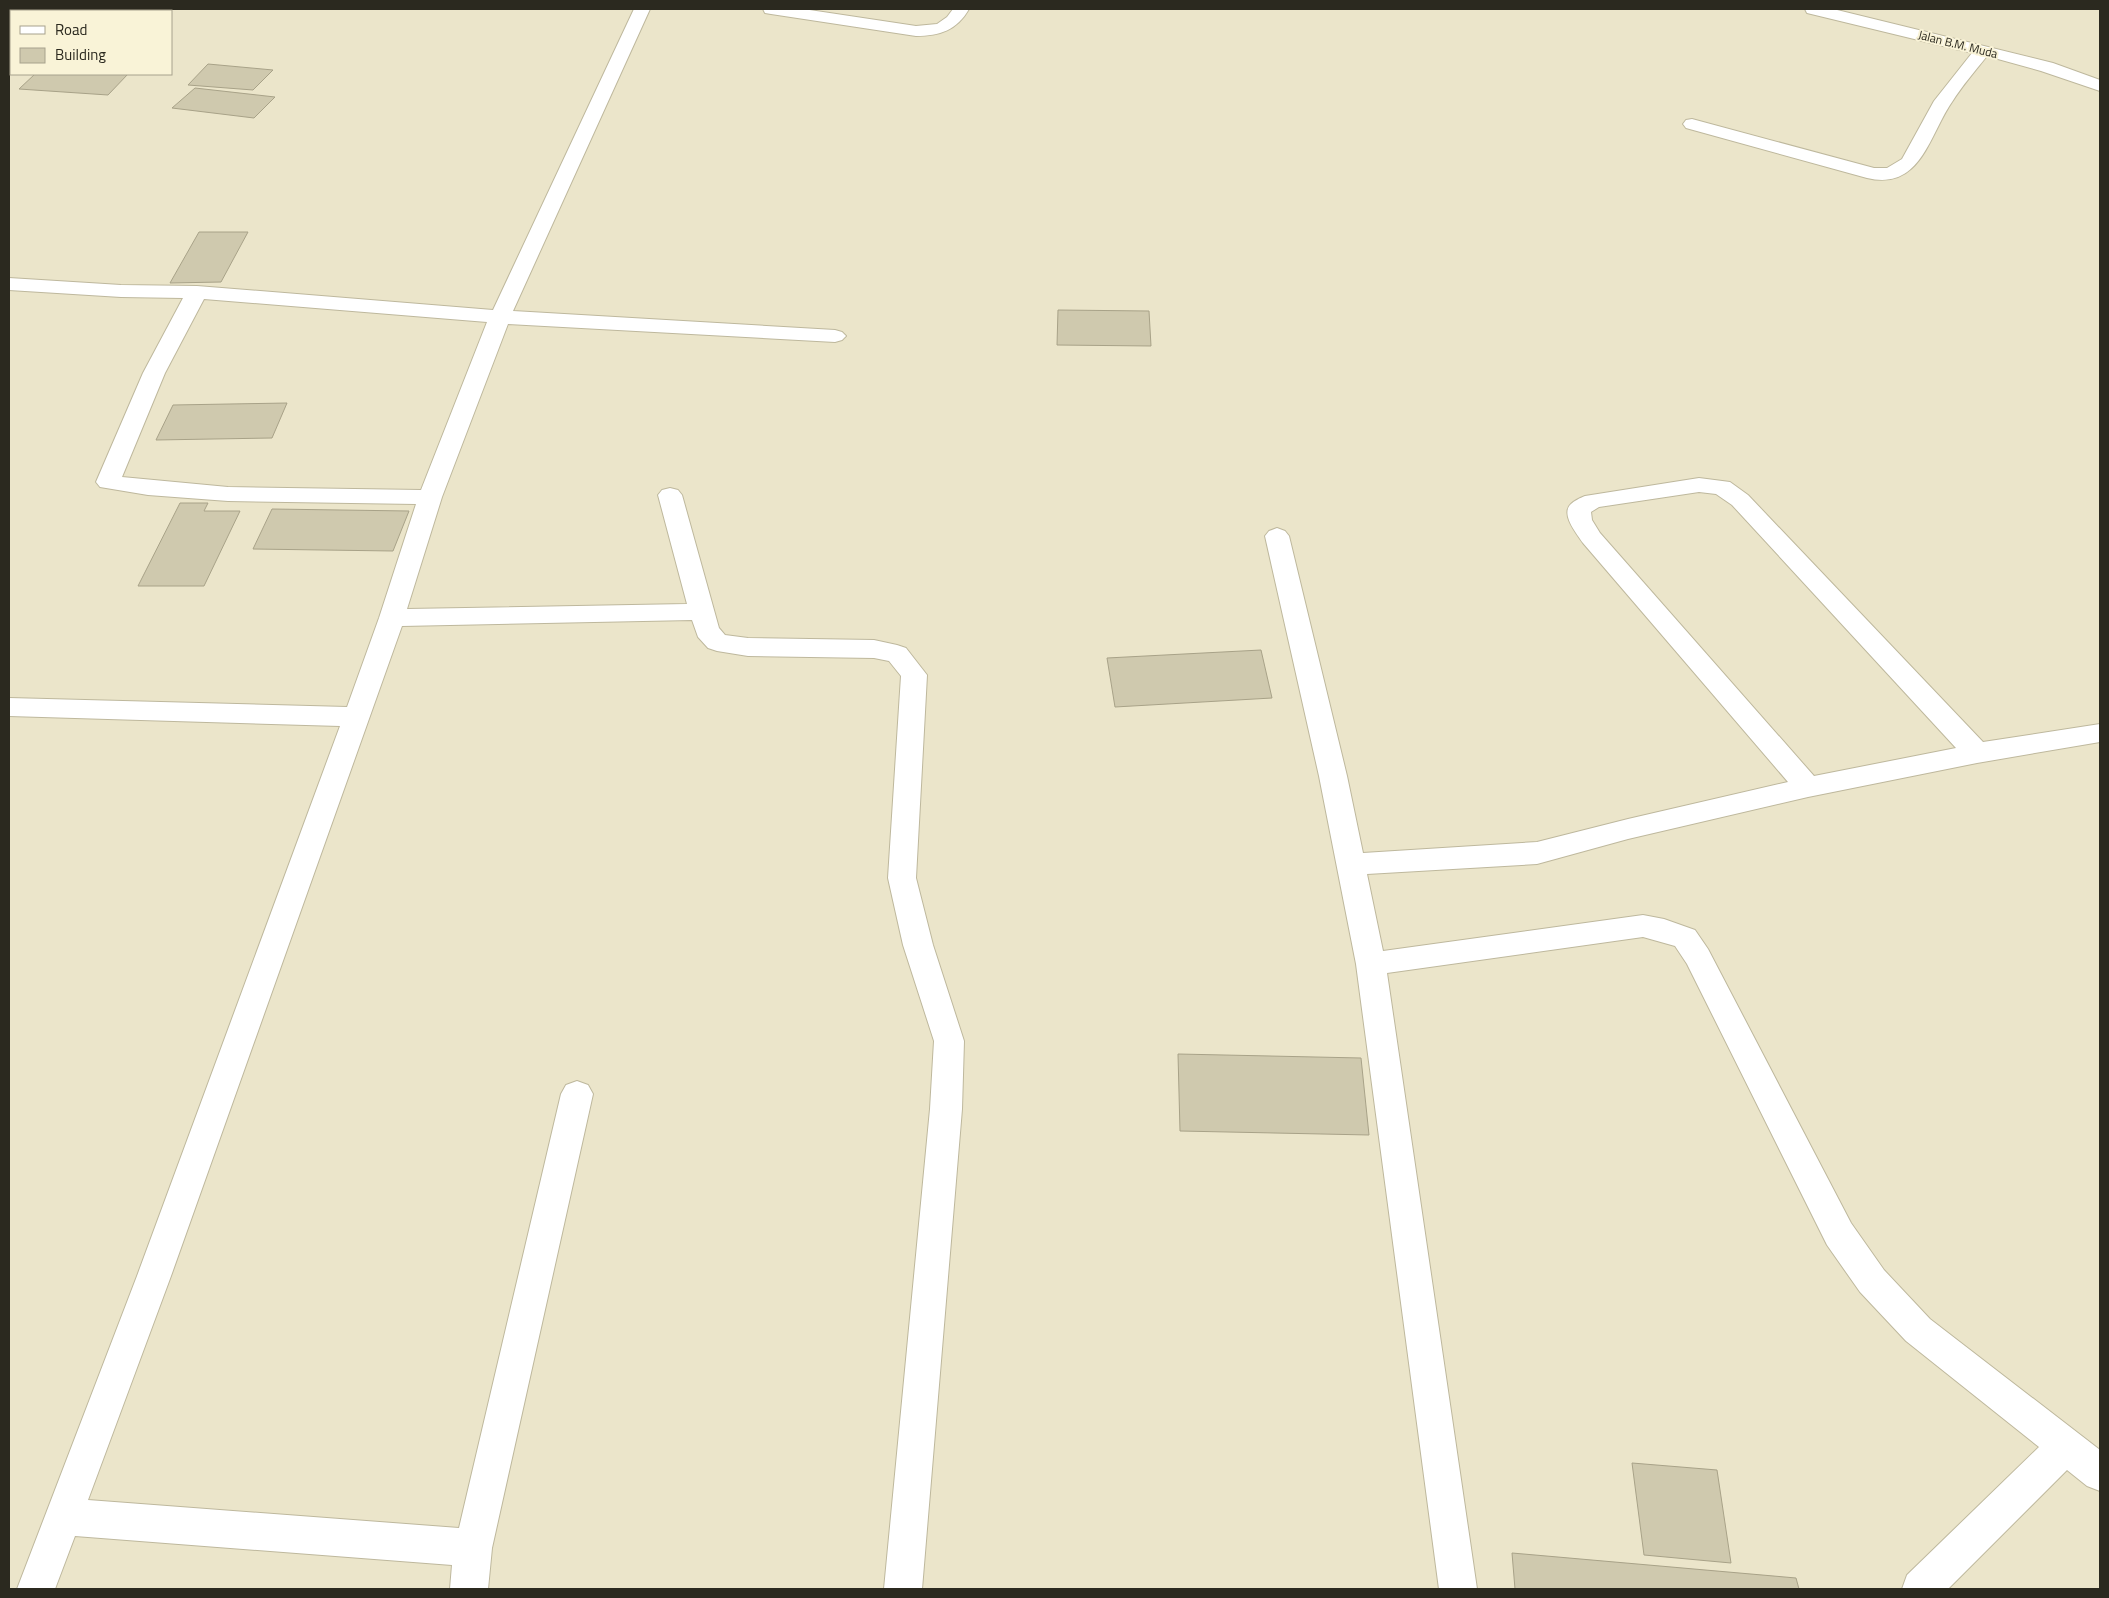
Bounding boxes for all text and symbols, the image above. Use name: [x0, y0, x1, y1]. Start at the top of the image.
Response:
legend: [10, 10, 172, 75]
text: Road: [55, 18, 87, 41]
street label: Jalan B.M. Muda: [1916, 25, 2000, 63]
text: Building: [55, 43, 106, 66]

